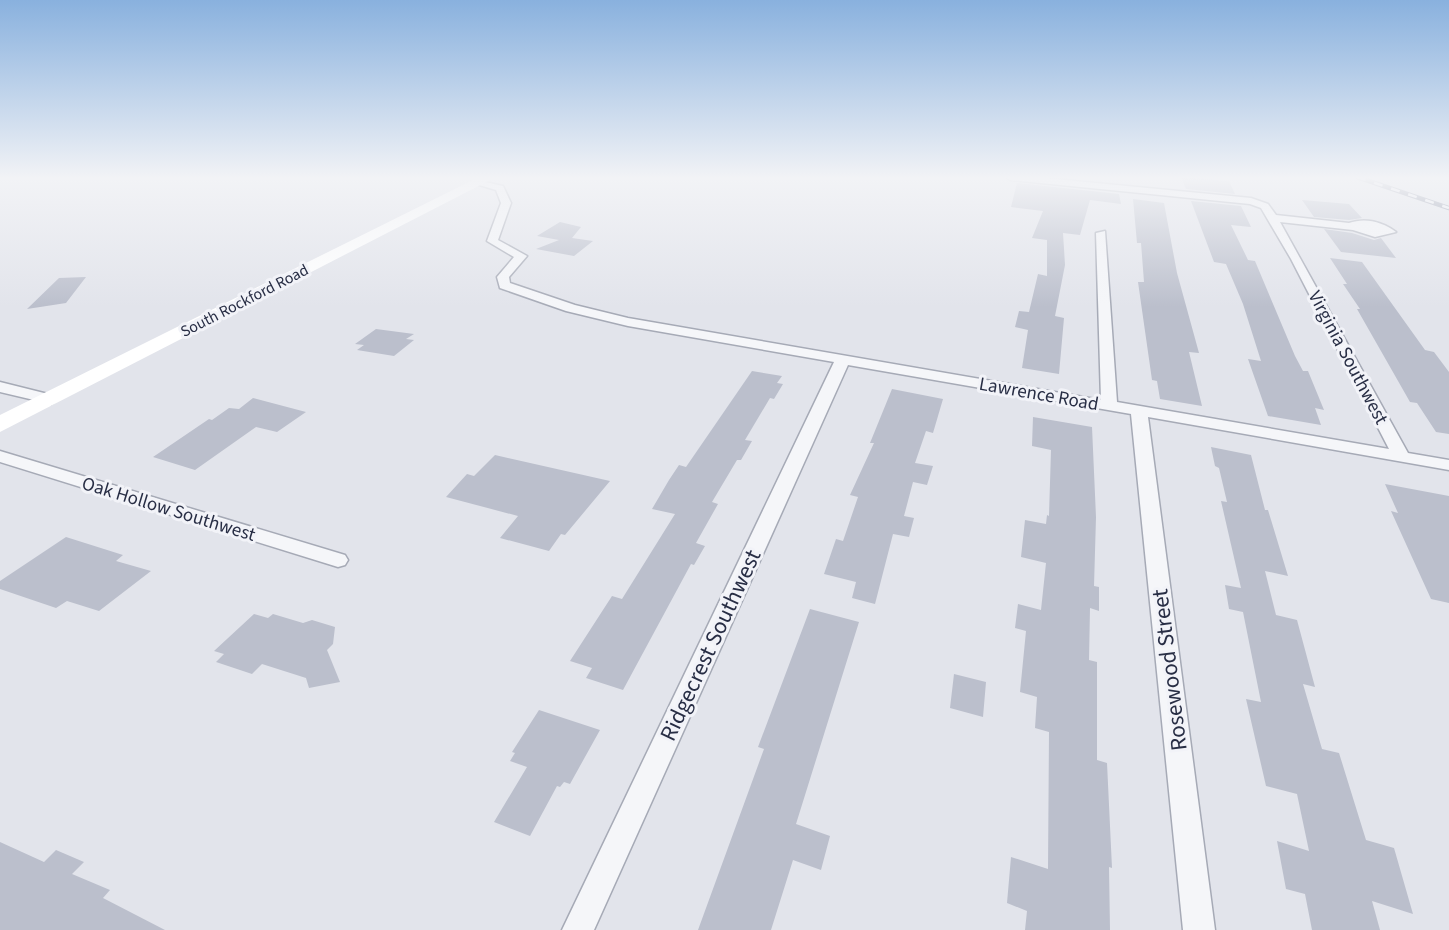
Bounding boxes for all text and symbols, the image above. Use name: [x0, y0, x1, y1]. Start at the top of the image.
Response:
street label: South Rockford Road: [177, 259, 312, 343]
street label: Virginia Southwest: [1301, 286, 1395, 430]
street label: Lawrence Road: [977, 371, 1101, 418]
street label: Oak Hollow Southwest: [79, 470, 259, 549]
street label: Ridgecrest Southwest: [652, 544, 769, 746]
street label: Rosewood Street: [1143, 587, 1196, 753]

